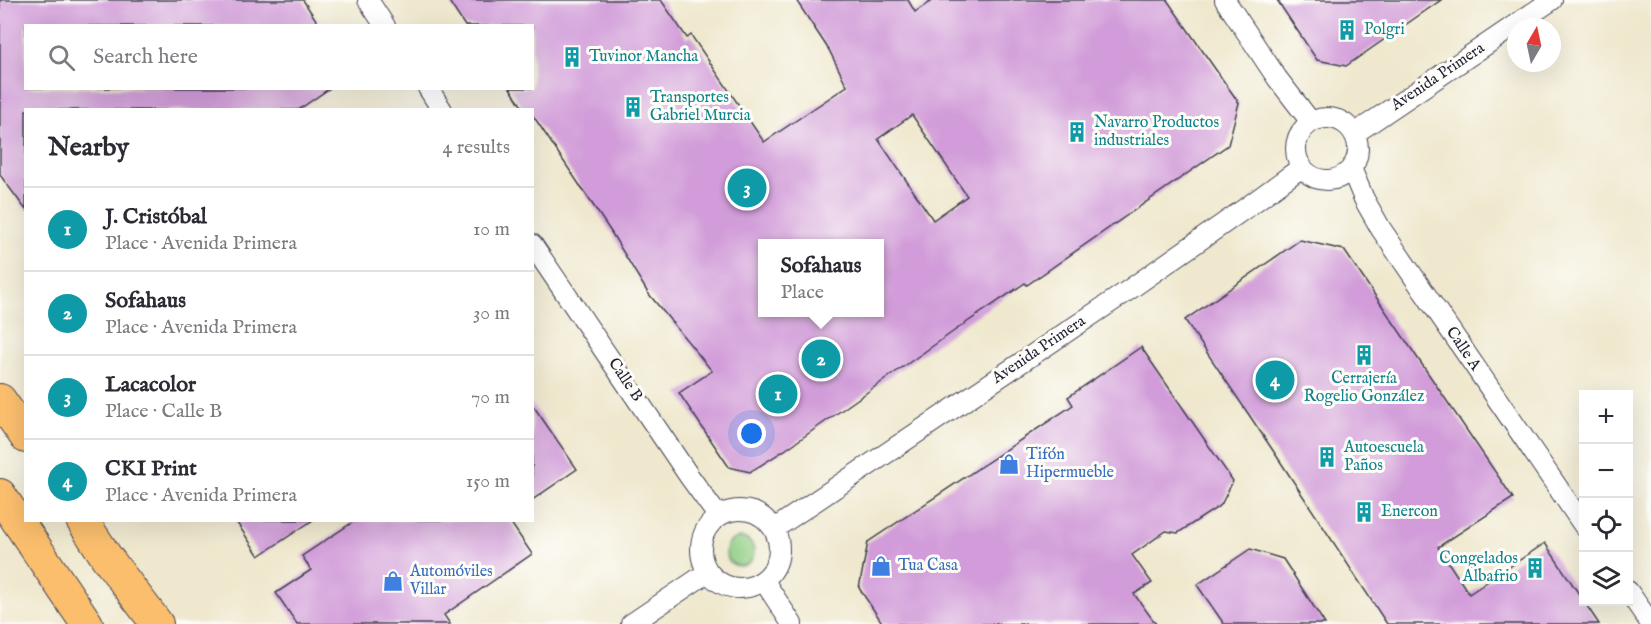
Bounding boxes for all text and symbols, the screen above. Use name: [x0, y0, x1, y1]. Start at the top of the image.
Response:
building icon: Polgri: [1335, 18, 1359, 42]
north arrow: [1507, 18, 1561, 72]
place label: Polgri: [1364, 20, 1405, 40]
search box: [24, 24, 534, 90]
street label: Avenida Primera: [1387, 38, 1489, 116]
icon: search: [45, 41, 78, 74]
text: Search here: [93, 43, 198, 71]
building icon: Tuvinor Mancha: [560, 45, 584, 69]
place label: Tuvinor Mancha: [589, 47, 698, 67]
place label: Transportes Gabriel Murcia: [650, 88, 751, 126]
building icon: Transportes Gabriel Murcia: [621, 95, 645, 119]
place label: Navarro Productos industriales: [1094, 113, 1219, 151]
building icon: Navarro Productos industriales: [1065, 120, 1089, 144]
text: Nearby: [48, 131, 129, 164]
text: 4 results: [443, 135, 510, 160]
pin: 3: [728, 166, 766, 210]
text: J. Cristóbal: [105, 203, 207, 231]
text: 1: [64, 217, 71, 242]
text: 10 m: [473, 217, 510, 242]
text: Place · Avenida Primera: [105, 231, 297, 256]
popup: [758, 239, 884, 317]
text: Sofahaus: [781, 252, 861, 280]
text: Place: [781, 280, 824, 305]
text: Sofahaus: [105, 287, 186, 315]
text: 2: [63, 301, 72, 326]
text: 30 m: [473, 301, 510, 326]
street label: Avenida Primera: [988, 311, 1090, 389]
text: Place · Avenida Primera: [105, 315, 297, 340]
street label: Calle A: [1441, 323, 1486, 376]
pin: 2: [802, 336, 840, 382]
building icon: Cerrajería Rogelio González: [1352, 343, 1376, 367]
street label: Calle B: [603, 354, 647, 406]
pin: 4: [1256, 358, 1294, 403]
place label: Cerrajería Rogelio González: [1304, 369, 1424, 407]
text: Lacacolor: [105, 371, 196, 399]
pin: 1: [758, 372, 798, 416]
text: 3: [64, 385, 71, 410]
text: 70 m: [471, 385, 510, 410]
map controls: [1579, 390, 1633, 606]
button: +: [1579, 390, 1633, 444]
text: Place · Calle B: [105, 399, 222, 424]
your location: [737, 419, 766, 448]
place label: Autoescuela Paños: [1343, 438, 1424, 476]
button: −: [1579, 444, 1633, 498]
place label: Tifón Hipermueble: [1026, 445, 1114, 483]
building icon: Autoescuela Paños: [1315, 445, 1339, 469]
shop icon: Tifón Hipermueble: [997, 452, 1021, 476]
text: CKI Print: [105, 455, 197, 483]
text: 4: [63, 469, 72, 494]
text: 150 m: [466, 469, 510, 494]
text: Place · Avenida Primera: [105, 483, 297, 508]
button: locate: [1579, 498, 1633, 552]
building icon: Enercon: [1352, 500, 1376, 524]
place label: Enercon: [1381, 502, 1438, 522]
place label: Congelados Albafrio: [1439, 549, 1518, 587]
button: layers: [1579, 552, 1633, 606]
shop icon: Tua Casa: [869, 554, 893, 578]
place label: Tua Casa: [898, 556, 958, 576]
building icon: Congelados Albafrio: [1523, 556, 1547, 580]
place label: Automóviles Villar: [409, 562, 493, 600]
shop icon: Automóviles Villar: [381, 569, 405, 593]

